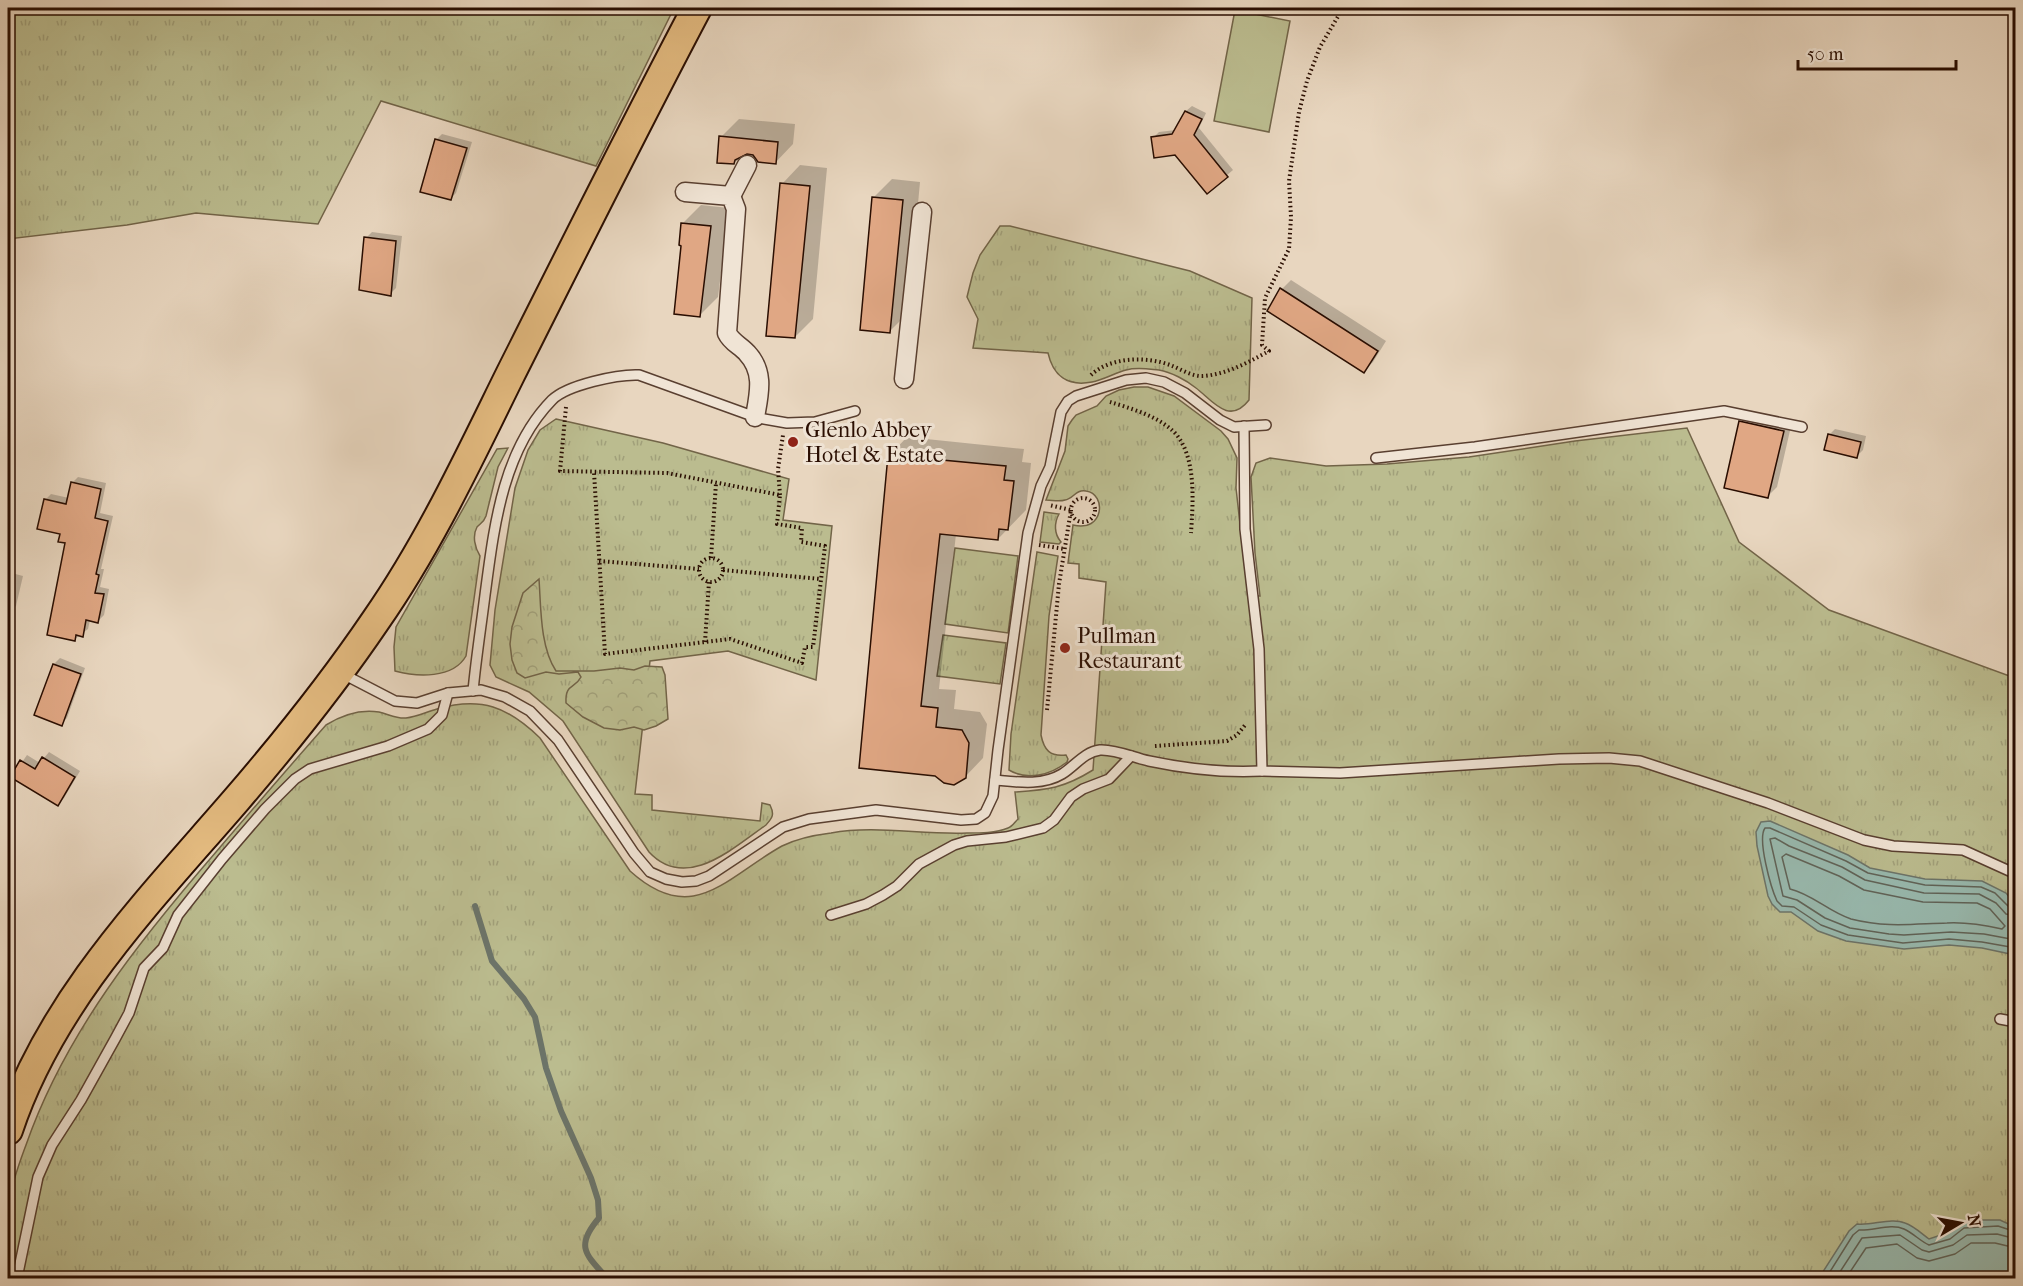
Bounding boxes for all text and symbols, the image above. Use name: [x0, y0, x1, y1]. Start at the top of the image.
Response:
scale bar: [1798, 33, 1956, 71]
text: 50 m: [1807, 44, 1844, 65]
place label: Glenlo Abbey Hotel & Estate: [805, 417, 944, 468]
marker: Glenlo Abbey Hotel & Estate: [786, 435, 800, 449]
place label: Pullman Restaurant: [1077, 623, 1182, 674]
marker: Pullman Restaurant: [1058, 641, 1072, 655]
north arrow: [1930, 1193, 1990, 1253]
text: N: [1964, 1213, 1985, 1229]

